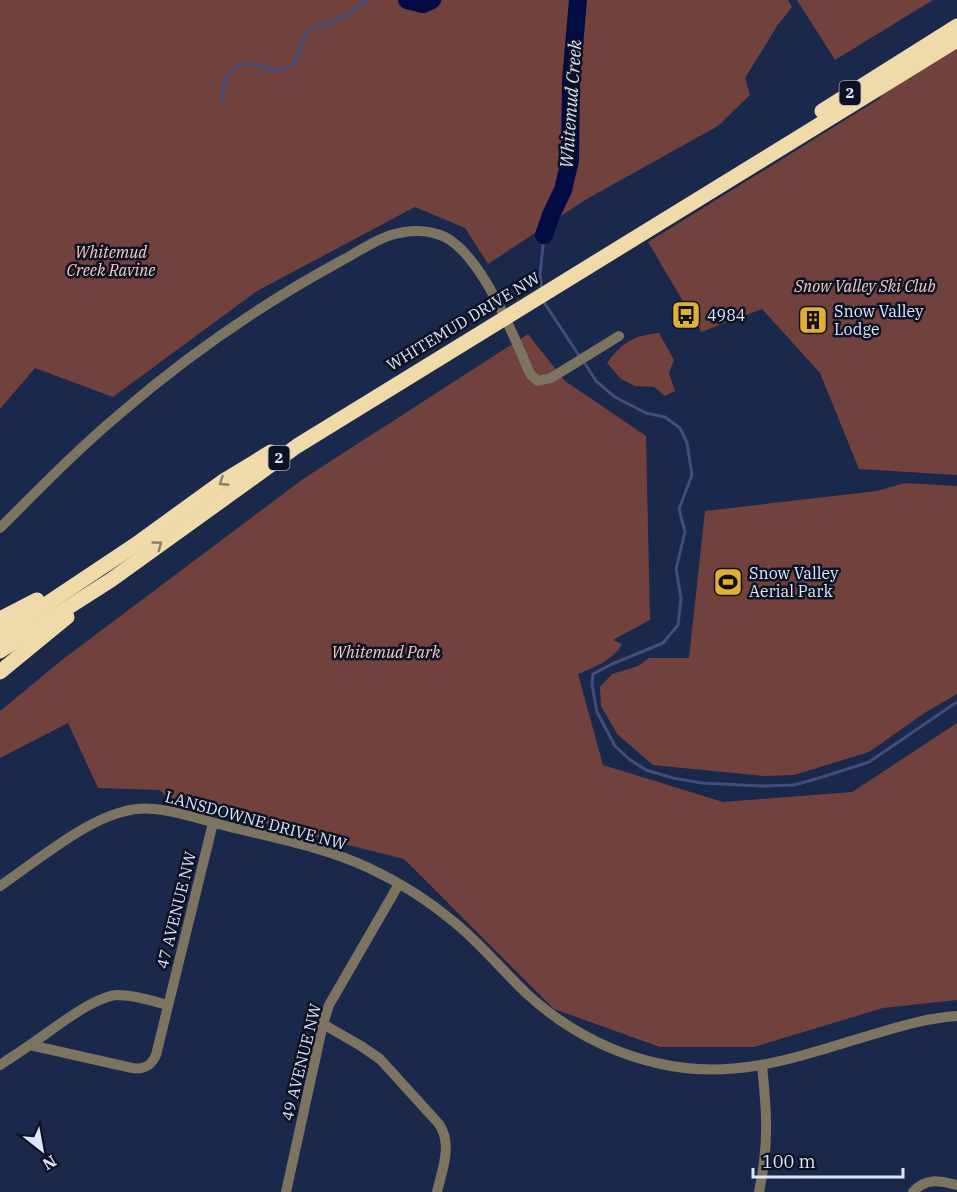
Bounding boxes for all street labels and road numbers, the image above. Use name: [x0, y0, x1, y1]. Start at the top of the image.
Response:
road number: 2: [840, 81, 860, 105]
street label: WHITEMUD DRIVE NW: [383, 267, 544, 375]
road number: 2: [268, 446, 290, 470]
street label: LANSDOWNE DRIVE NW: [163, 786, 349, 854]
street label: 47 AVENUE NW: [152, 849, 200, 971]
street label: 49 AVENUE NW: [277, 1001, 325, 1123]

